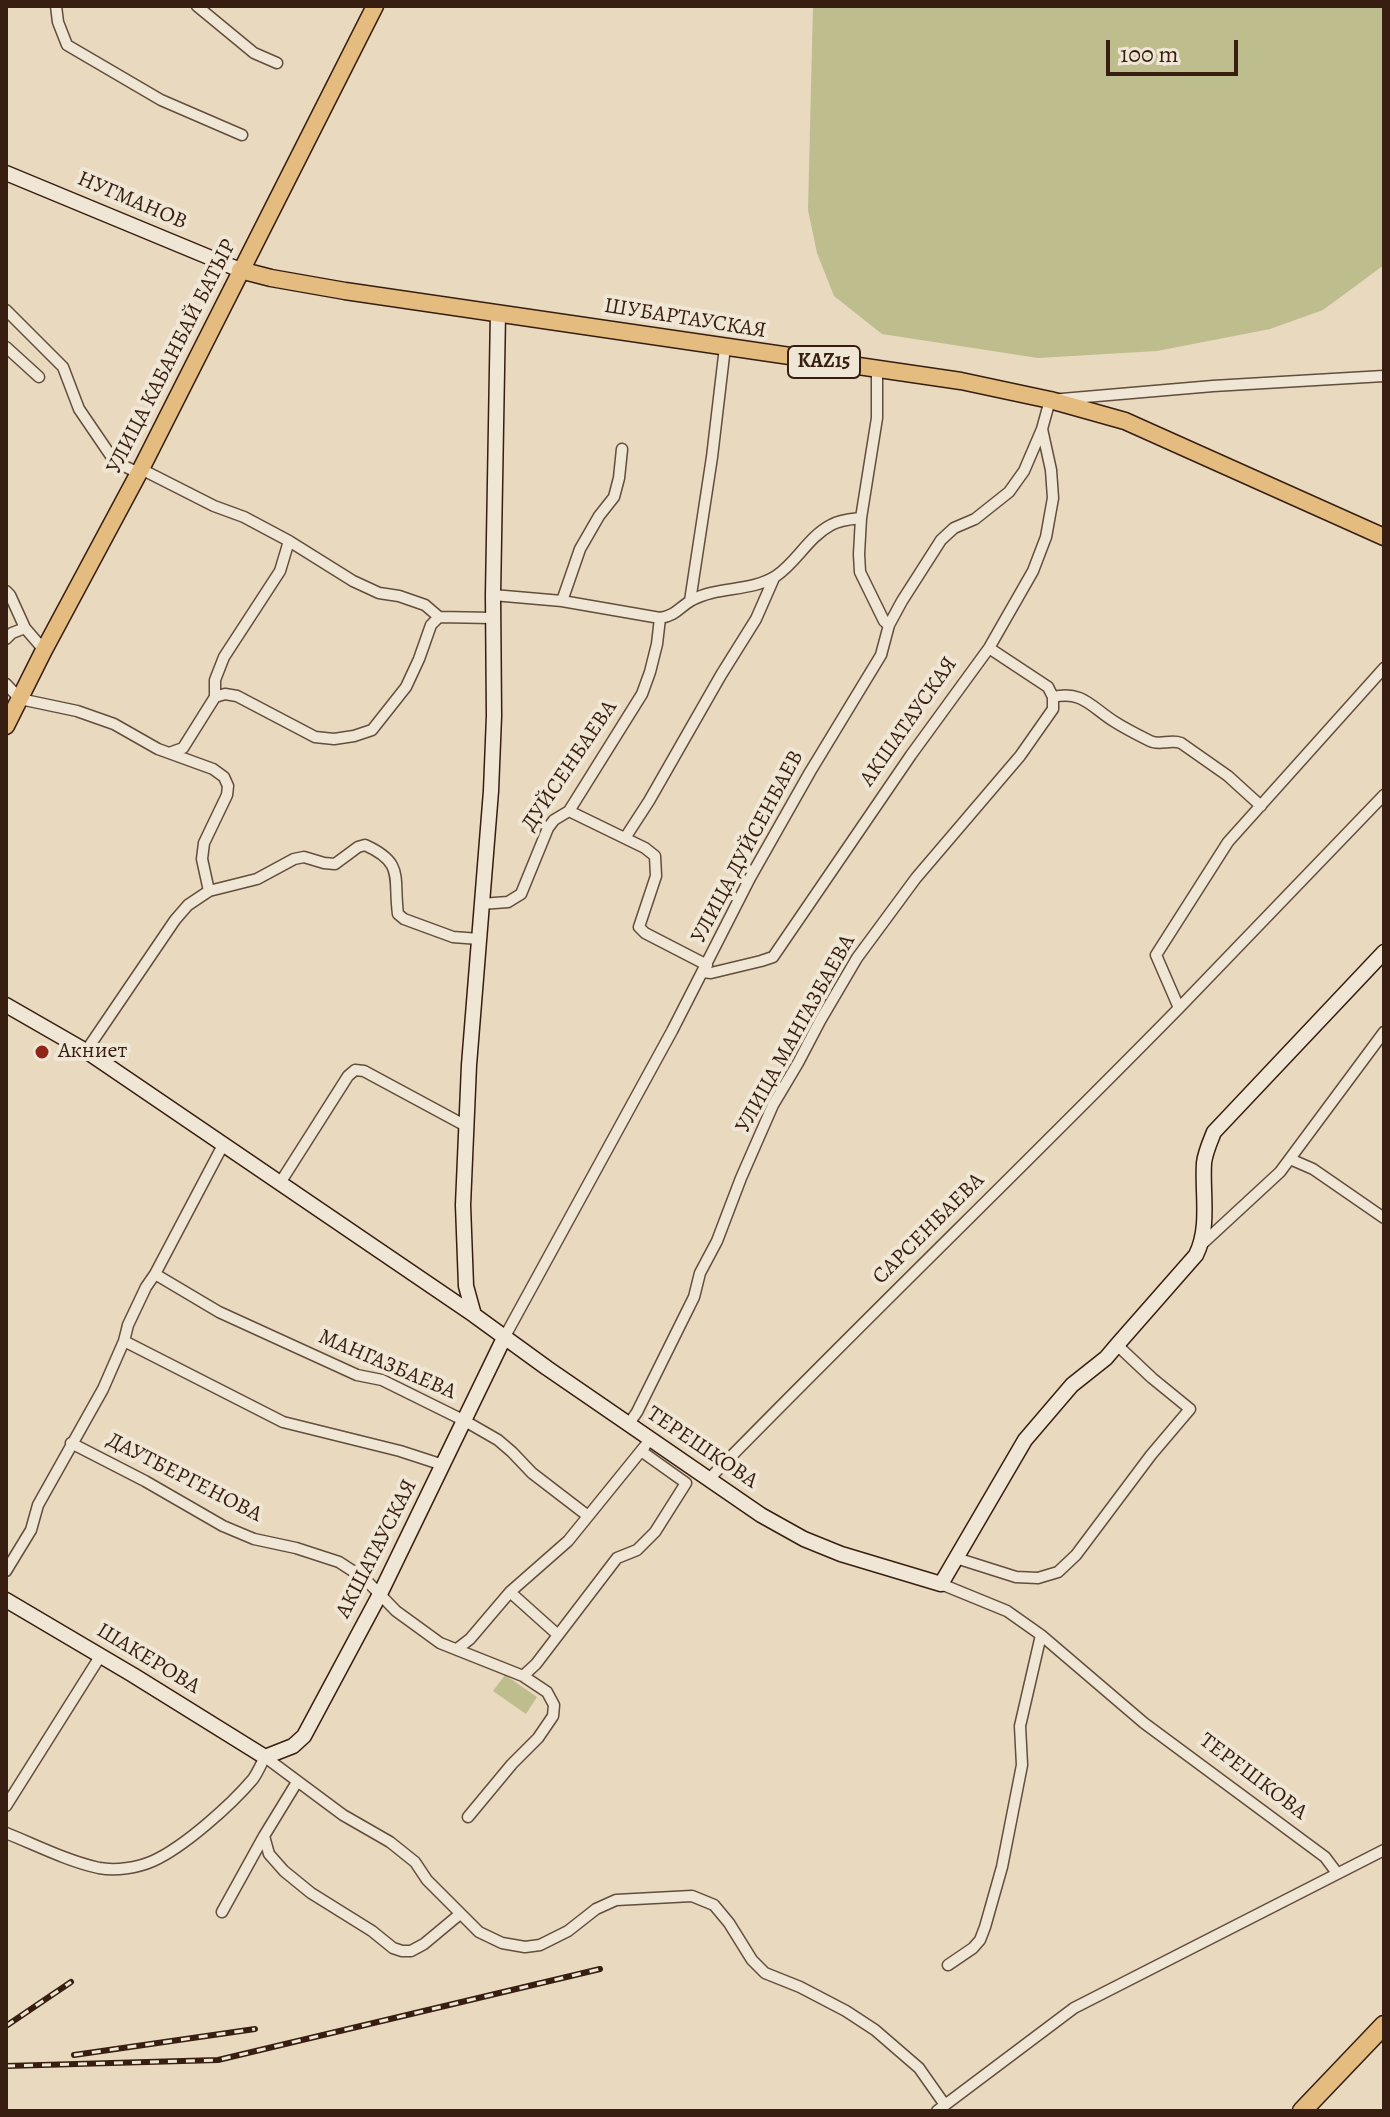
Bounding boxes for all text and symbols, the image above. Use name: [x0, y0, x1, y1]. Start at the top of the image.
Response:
scale bar: [1110, 24, 1242, 74]
text: 100 m: [1120, 38, 1179, 70]
street label: НУГМАНОВ: [73, 166, 191, 236]
street label: УЛИЦА КАБАНБАЙ БАТЫР: [101, 235, 243, 479]
street label: ШУБАРТАУСКАЯ: [602, 293, 768, 345]
road number: KAZ15: [788, 346, 860, 378]
street label: АКШАТАУСКАЯ: [855, 652, 963, 792]
street label: ДУЙСЕНБАЕВА: [517, 696, 623, 836]
street label: УЛИЦА ДУЙСЕНБАЕВ: [686, 746, 810, 948]
street label: УЛИЦА МАНГАЗБАЕВА: [730, 930, 862, 1138]
place label: Акниет: [58, 1039, 127, 1065]
marker: Акниет: [33, 1043, 51, 1061]
street label: САРСЕНБАЕВА: [868, 1168, 990, 1290]
street label: МАНГАЗБАЕВА: [314, 1324, 460, 1406]
street label: ТЕРЕШКОВА: [641, 1401, 763, 1495]
street label: ДАУТБЕРГЕНОВА: [102, 1427, 266, 1529]
street label: АКШАТАУСКАЯ: [331, 1475, 423, 1623]
street label: ШАКЕРОВА: [91, 1618, 205, 1700]
street label: ТЕРЕШКОВА: [1194, 1728, 1312, 1826]

